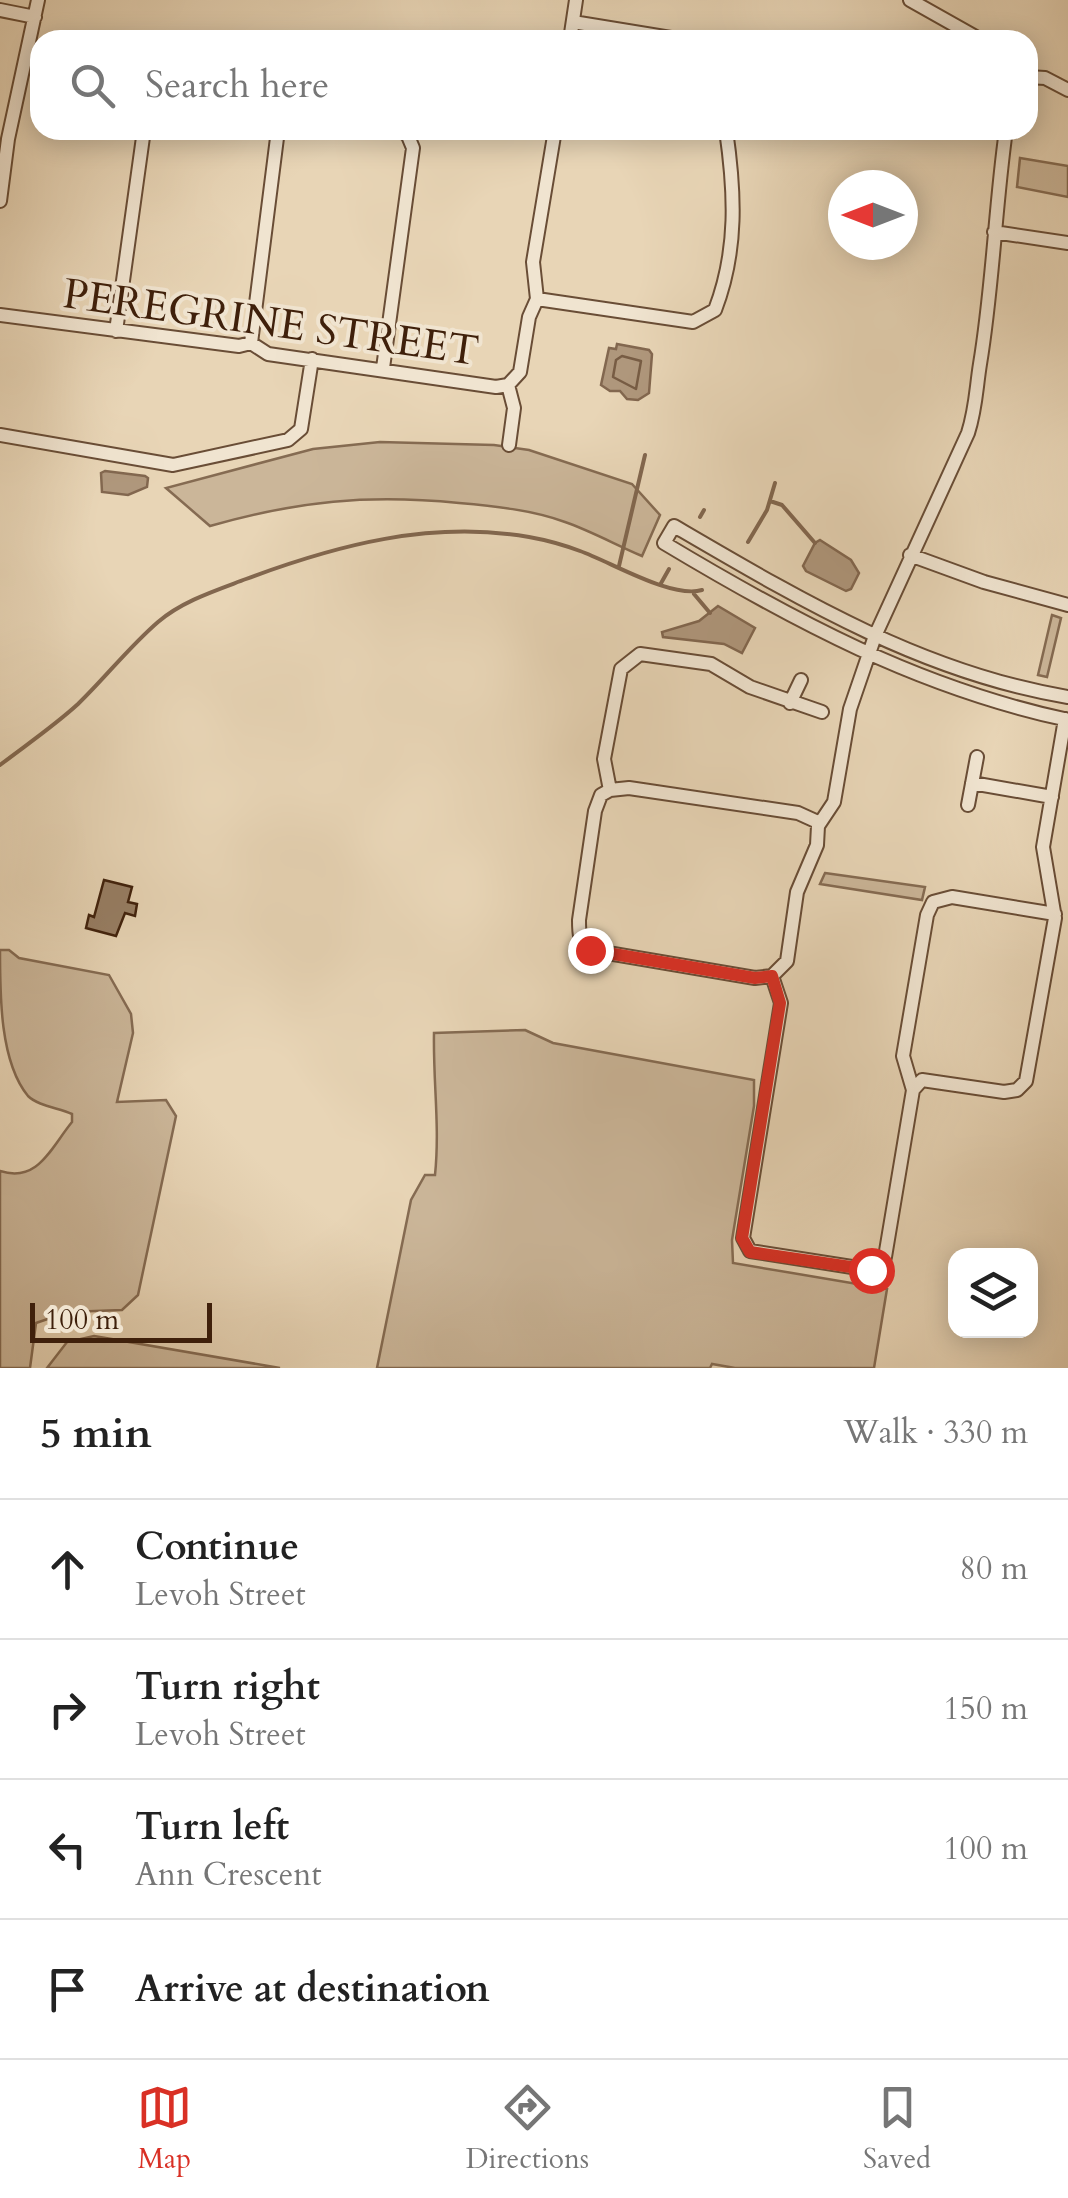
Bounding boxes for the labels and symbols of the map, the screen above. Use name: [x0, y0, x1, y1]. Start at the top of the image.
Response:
north arrow: [828, 170, 918, 260]
street label: PEREGRINE STREET: [59, 265, 482, 380]
route end: [568, 928, 614, 974]
route start: [849, 1248, 895, 1294]
scale bar: [30, 1298, 212, 1342]

